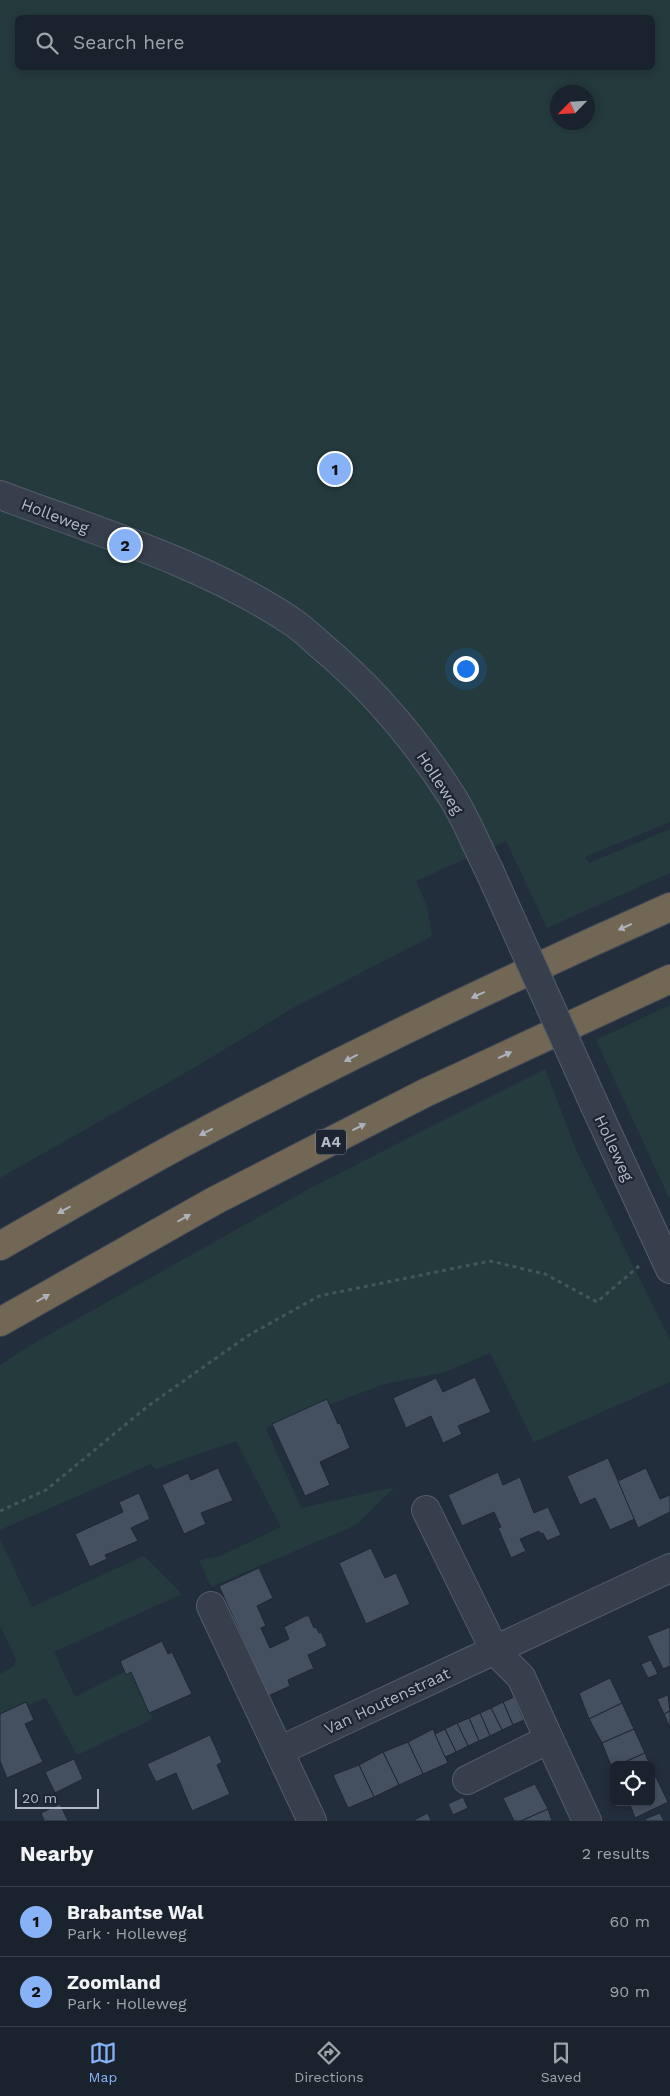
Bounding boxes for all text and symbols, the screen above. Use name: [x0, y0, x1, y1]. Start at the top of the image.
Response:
search box: [15, 15, 655, 70]
icon: search: [33, 29, 61, 57]
text: Search here: [73, 31, 184, 54]
north arrow: [550, 85, 595, 130]
pin: 1: [319, 450, 351, 488]
street label: Holleweg: [18, 494, 92, 538]
pin: 2: [109, 526, 141, 564]
your location: [453, 656, 479, 682]
street label: Holleweg: [413, 748, 468, 818]
one-way arrow: [618, 923, 632, 931]
one-way arrow: [471, 992, 485, 1000]
one-way arrow: [498, 1051, 512, 1059]
one-way arrow: [343, 1054, 358, 1062]
street label: Holleweg: [590, 1112, 638, 1185]
one-way arrow: [352, 1123, 367, 1131]
one-way arrow: [199, 1128, 213, 1136]
road number: A4: [316, 1130, 346, 1154]
one-way arrow: [56, 1206, 71, 1214]
one-way arrow: [177, 1214, 192, 1222]
one-way arrow: [35, 1294, 50, 1302]
street label: Van Houtenstraat: [321, 1663, 453, 1738]
map controls: [610, 1761, 655, 1806]
button: locate: [610, 1761, 655, 1806]
scale bar: [15, 1786, 99, 1809]
text: 20 m: [22, 1790, 57, 1806]
text: Nearby: [20, 1841, 93, 1866]
text: 2 results: [582, 1844, 650, 1863]
text: Brabantse Wal: [67, 1901, 203, 1924]
text: 1: [33, 1912, 39, 1931]
text: 60 m: [610, 1912, 650, 1931]
text: Park · Holleweg: [67, 1924, 187, 1943]
text: Zoomland: [67, 1971, 161, 1994]
text: 2: [31, 1982, 41, 2001]
text: 90 m: [609, 1982, 650, 2001]
text: Park · Holleweg: [67, 1994, 187, 2013]
tab: Map: [89, 2039, 117, 2085]
tab: Directions: [294, 2039, 364, 2085]
tab: Saved: [541, 2039, 581, 2085]

